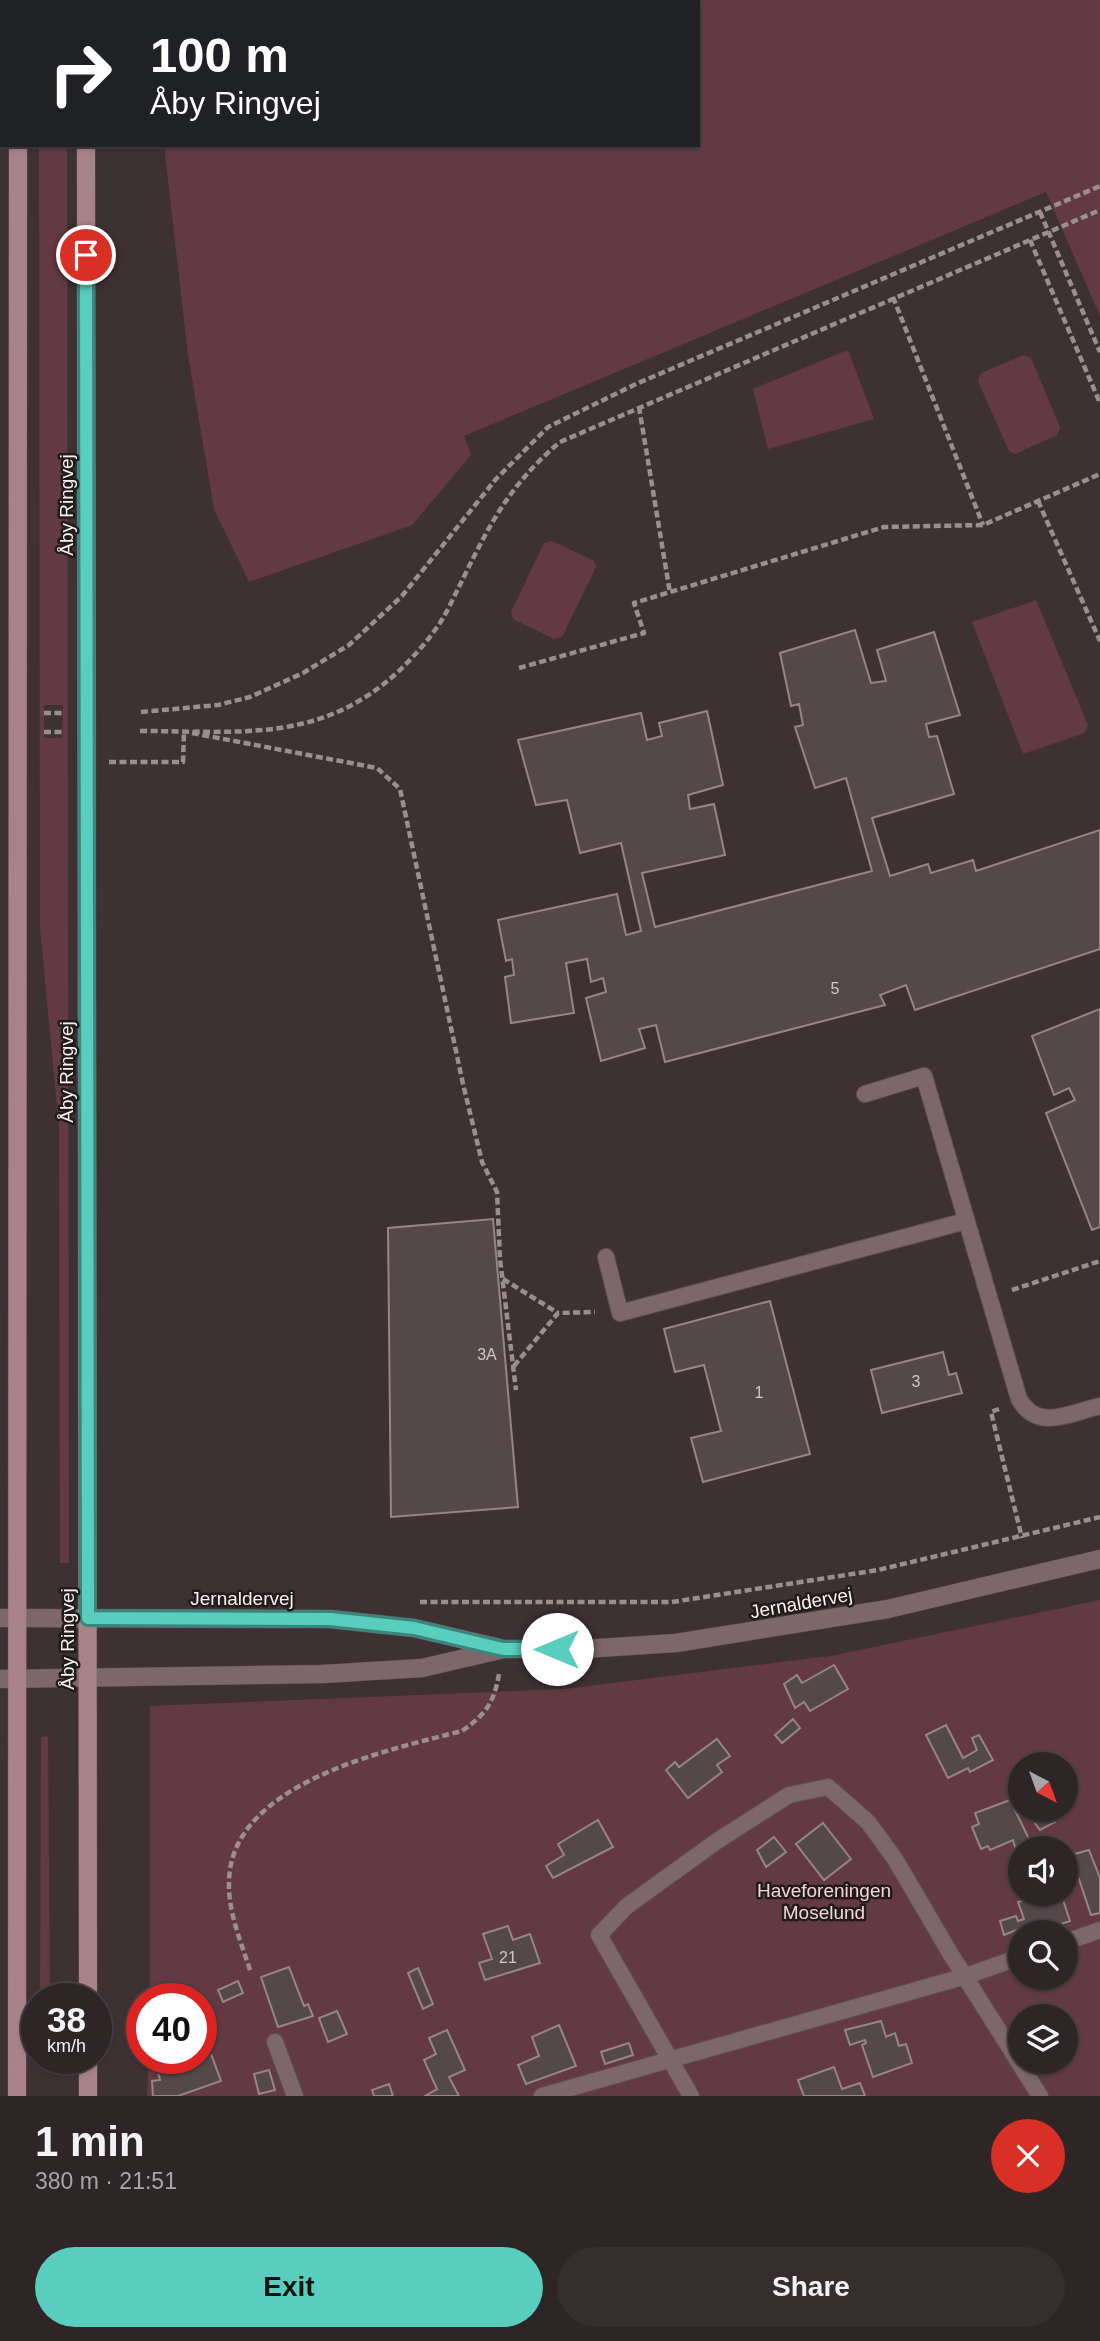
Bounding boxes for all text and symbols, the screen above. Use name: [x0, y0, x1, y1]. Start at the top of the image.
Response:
icon: right: [35, 28, 126, 119]
text: 100 m: [150, 28, 289, 82]
text: Åby Ringvej: [150, 85, 321, 121]
pin: [56, 225, 116, 285]
icon: arrive: [67, 236, 105, 274]
street label: Åby Ringvej: [56, 454, 77, 556]
house number: 5: [831, 980, 840, 997]
street label: Åby Ringvej: [56, 1021, 77, 1123]
house number: 3A: [477, 1346, 497, 1363]
house number: 3: [912, 1373, 921, 1390]
house number: 1: [755, 1384, 764, 1401]
street label: Jernaldervej: [748, 1584, 854, 1622]
street label: Åby Ringvej: [57, 1588, 78, 1690]
street label: Jernaldervej: [190, 1588, 294, 1609]
position arrow: [520, 1612, 594, 1686]
north arrow: [1008, 1752, 1078, 1822]
map controls: [1008, 1752, 1078, 2074]
button: sound: [1008, 1836, 1078, 1906]
park label: Haveforeningen Moselund: [757, 1880, 891, 1923]
button: search: [1008, 1920, 1078, 1990]
house number: 21: [499, 1949, 517, 1966]
speed limit sign: 40: [126, 1983, 217, 2074]
text: 38: [47, 2000, 86, 2039]
button: layers: [1008, 2004, 1078, 2074]
text: km/h: [47, 2036, 86, 2056]
text: 1 min: [35, 2118, 145, 2165]
button: close: [991, 2119, 1065, 2193]
text: 380 m · 21:51: [35, 2168, 177, 2194]
button: Exit: [35, 2247, 543, 2327]
button: Share: [557, 2247, 1065, 2327]

